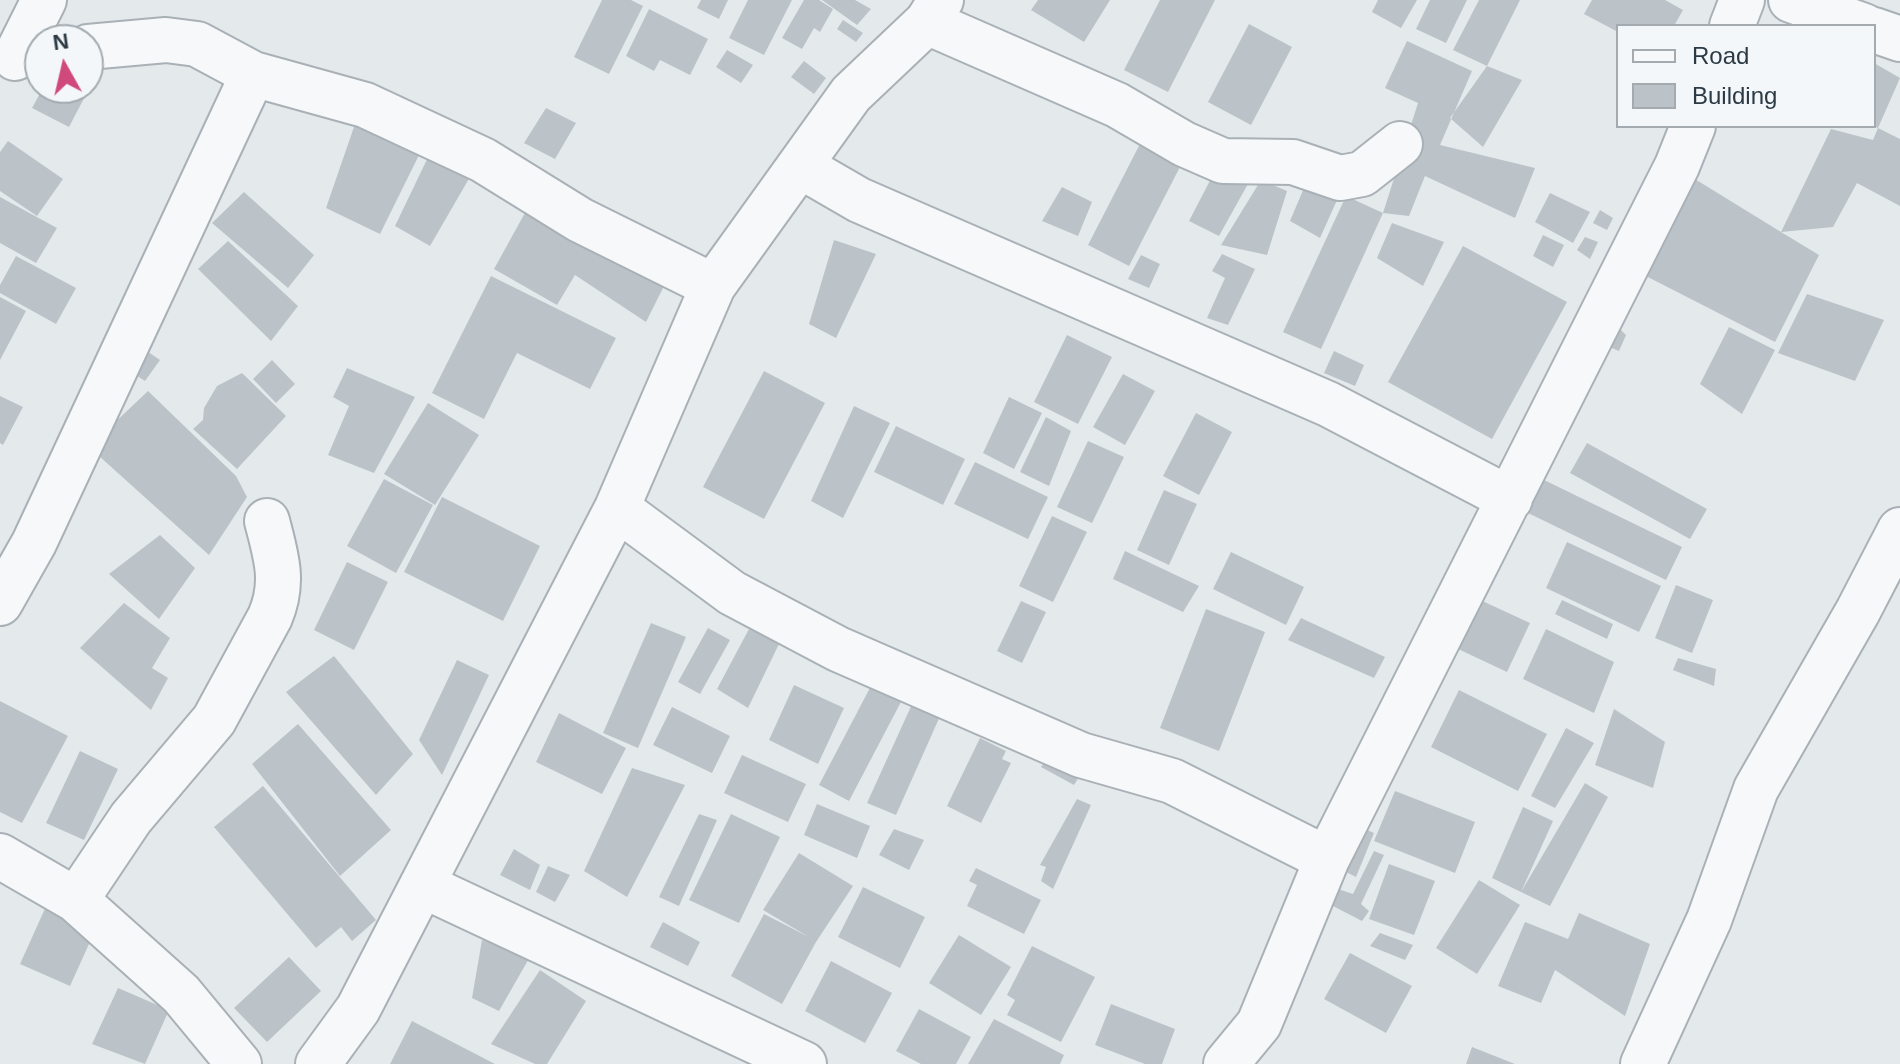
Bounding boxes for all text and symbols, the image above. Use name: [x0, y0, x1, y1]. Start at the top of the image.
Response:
north arrow: [24, 24, 104, 104]
legend: [1616, 24, 1876, 128]
text: N: [51, 28, 70, 55]
text: Road: [1692, 42, 1749, 69]
text: Building: [1692, 82, 1777, 109]

